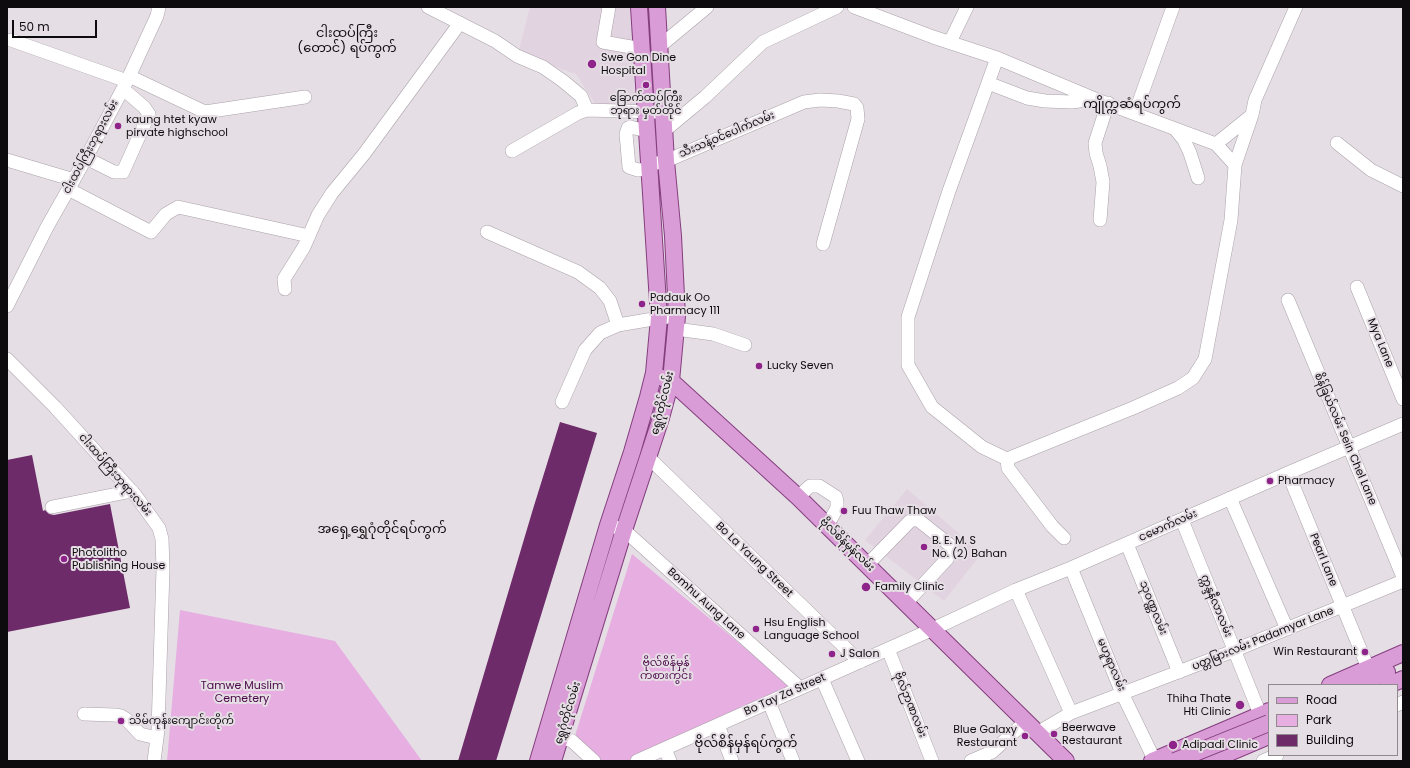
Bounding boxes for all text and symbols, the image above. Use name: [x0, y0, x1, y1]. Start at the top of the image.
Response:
scale bar: [14, 12, 99, 38]
text: 50 m: [19, 18, 50, 35]
district label: ငါးထပ်ကြီး (တောင်) ရပ်ကွက်: [297, 26, 397, 57]
place label: Swe Gon Dine Hospital: [601, 51, 676, 77]
marker: Swe Gon Dine Hospital: [586, 58, 598, 70]
marker: ခြောက်ထပ်ကြီး ဘုရား မှတ်တိုင်: [641, 80, 651, 90]
place label: ခြောက်ထပ်ကြီး ဘုရား မှတ်တိုင်: [610, 91, 682, 117]
district label: ကျိုက္ကဆံရပ်ကွက်: [1083, 97, 1181, 113]
street label: ငါးထပ်ကြီးဘုရားလမ်း: [61, 98, 121, 196]
street label: သီးသန့်ဝင်ပေါက်လမ်း: [677, 109, 777, 161]
place label: kaung htet kyaw pirvate highschool: [126, 113, 228, 139]
marker: kaung htet kyaw pirvate highschool: [113, 121, 123, 131]
place label: Padauk Oo Pharmacy 111: [650, 291, 720, 317]
marker: Padauk Oo Pharmacy 111: [637, 299, 647, 309]
street label: Mya Lane: [1364, 316, 1396, 370]
place label: Lucky Seven: [767, 359, 834, 373]
marker: Lucky Seven: [754, 361, 764, 371]
street label: ရွှေဂုံတိုင်လမ်း: [649, 370, 677, 436]
street label: စိန်ခြယ်လမ်း Sein Chel Lane: [1311, 371, 1379, 507]
street label: ငါးထပ်ကြီးဘုရားလမ်း: [76, 431, 154, 519]
place label: Pharmacy: [1278, 474, 1335, 488]
marker: Pharmacy: [1265, 476, 1275, 486]
place label: Fuu Thaw Thaw: [852, 504, 936, 518]
marker: Fuu Thaw Thaw: [839, 506, 849, 516]
street label: ငမောက်လမ်း: [1137, 507, 1199, 545]
street label: ဗိုလ်စိန်မှန်လမ်း: [817, 516, 877, 574]
street label: Bo La Yaung Street: [713, 520, 795, 600]
district label: အရှေ့ရွှေဂုံတိုင်ရပ်ကွက်: [317, 522, 447, 538]
street label: Pearl Lane: [1306, 531, 1340, 589]
place label: B. E. M. S No. (2) Bahan: [932, 534, 1007, 560]
marker: B. E. M. S No. (2) Bahan: [919, 542, 929, 552]
place label: Photolitho Publishing House: [72, 546, 165, 572]
marker: Photolitho Publishing House: [59, 554, 69, 564]
street label: Bomhu Aung Lane: [664, 566, 748, 642]
street label: က္ကန္ဒနီလာလမ်း: [1197, 573, 1235, 639]
street label: သုဝဏ္ဏလမ်း: [1136, 579, 1170, 637]
place label: Family Clinic: [875, 580, 944, 594]
marker: Family Clinic: [860, 581, 872, 593]
street label: ပတ္တမြားလမ်း Padamyar Lane: [1190, 604, 1336, 674]
place label: Hsu English Language School: [764, 616, 859, 642]
marker: Hsu English Language School: [751, 624, 761, 634]
street label: မဟူရာလမ်း: [1094, 637, 1128, 693]
place label: Win Restaurant: [1273, 645, 1357, 659]
place label: J Salon: [840, 647, 879, 661]
marker: Win Restaurant: [1360, 647, 1370, 657]
marker: J Salon: [827, 649, 837, 659]
park label: ဗိုလ်စိန်မှန် ကစားကွင်း: [640, 656, 692, 682]
street label: ဗိုလ်ဉာဏလမ်း: [891, 670, 929, 740]
street label: Bo Tay Za Street: [742, 671, 828, 719]
park label: Tamwe Muslim Cemetery: [201, 679, 283, 705]
street label: ရွှေဂုံတိုင်လမ်း: [552, 680, 584, 746]
legend: [1268, 684, 1398, 756]
text: Road: [1306, 691, 1337, 708]
place label: Thiha Thate Hti Clinic: [1167, 692, 1231, 718]
marker: Thiha Thate Hti Clinic: [1234, 699, 1246, 711]
text: Park: [1306, 711, 1332, 728]
place label: သိမ်ကုန်းကျောင်းတိုက်: [129, 714, 234, 728]
marker: သိမ်ကုန်းကျောင်းတိုက်: [116, 716, 126, 726]
place label: Beerwave Restaurant: [1062, 721, 1122, 747]
place label: Blue Galaxy Restaurant: [953, 723, 1017, 749]
marker: Beerwave Restaurant: [1049, 729, 1059, 739]
marker: Blue Galaxy Restaurant: [1020, 731, 1030, 741]
text: Building: [1306, 731, 1354, 748]
district label: ဗိုလ်စိန်မှန်ရပ်ကွက်: [695, 736, 797, 752]
place label: Adipadi Clinic: [1182, 738, 1258, 752]
marker: Adipadi Clinic: [1167, 739, 1179, 751]

